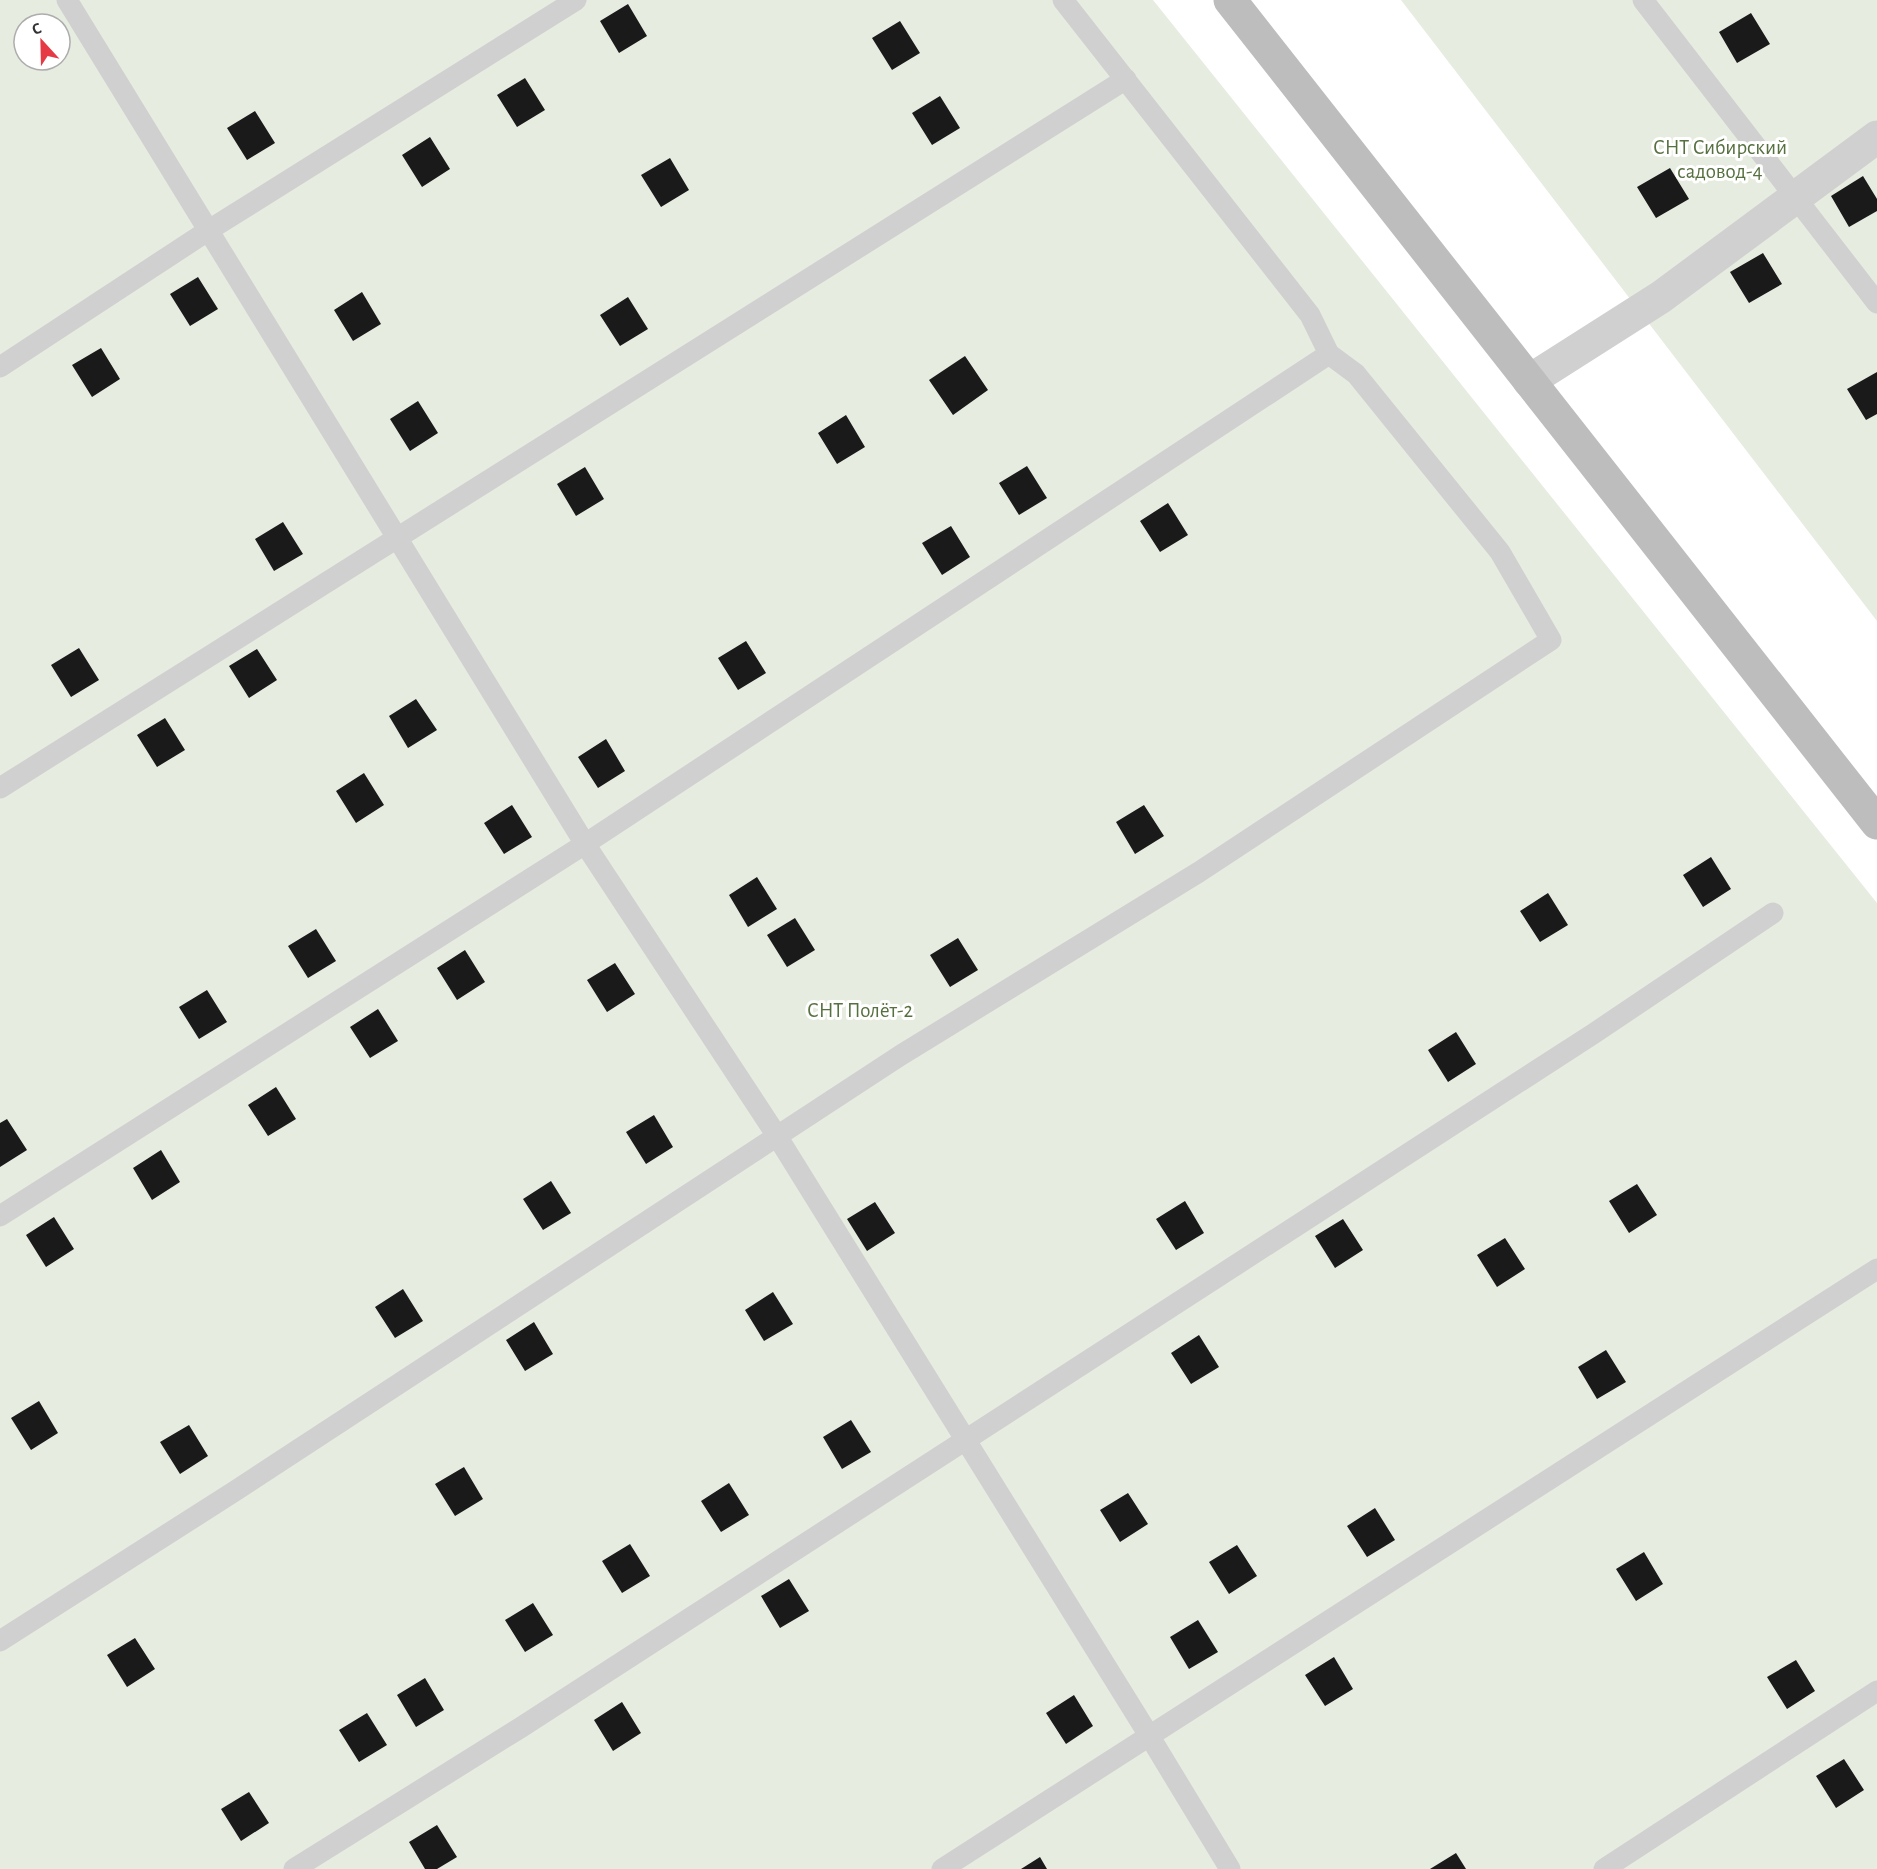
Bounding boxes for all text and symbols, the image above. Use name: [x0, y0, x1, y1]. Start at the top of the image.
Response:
north arrow: [12, 12, 72, 72]
text: С: [30, 20, 44, 38]
park label: СНТ Сибирский садовод-4: [1653, 137, 1787, 182]
park label: СНТ Полёт-2: [807, 1000, 913, 1021]

